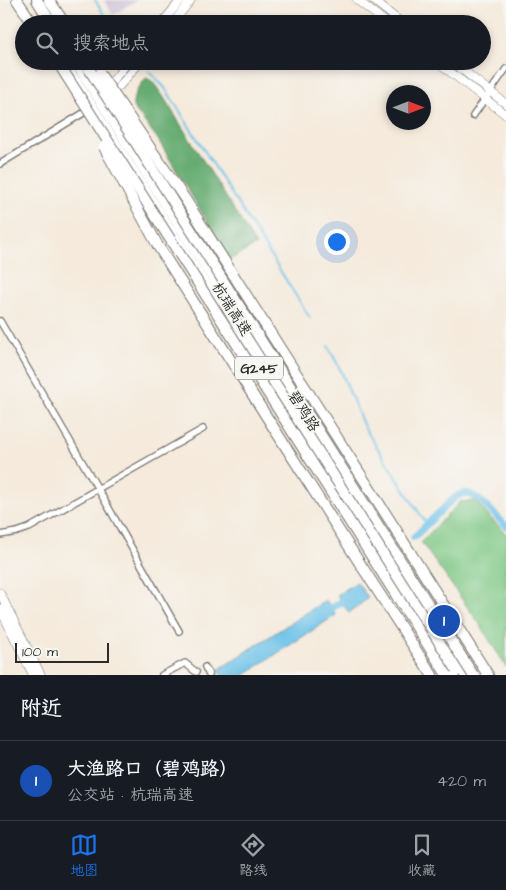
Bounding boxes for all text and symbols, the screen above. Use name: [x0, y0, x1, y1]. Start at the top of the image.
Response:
search box: [15, 15, 491, 70]
icon: search: [33, 29, 61, 57]
text: 搜索地点: [73, 30, 149, 57]
north arrow: [386, 85, 431, 130]
your location: [324, 229, 350, 255]
street label: 杭瑞高速: [207, 278, 256, 340]
road number: G245: [235, 356, 283, 379]
street label: 碧鸡路: [283, 387, 324, 436]
pin: 1: [428, 602, 460, 640]
scale bar: [15, 640, 109, 663]
text: 100 m: [22, 642, 58, 662]
text: 附近: [20, 694, 62, 723]
text: 大渔路口（碧鸡路）: [67, 756, 238, 783]
text: 1: [35, 770, 37, 792]
text: 420 m: [437, 770, 486, 792]
text: 公交站 · 杭瑞高速: [67, 784, 194, 806]
tab: 地图: [70, 831, 98, 881]
tab: 路线: [239, 831, 267, 881]
tab: 收藏: [408, 831, 436, 881]

